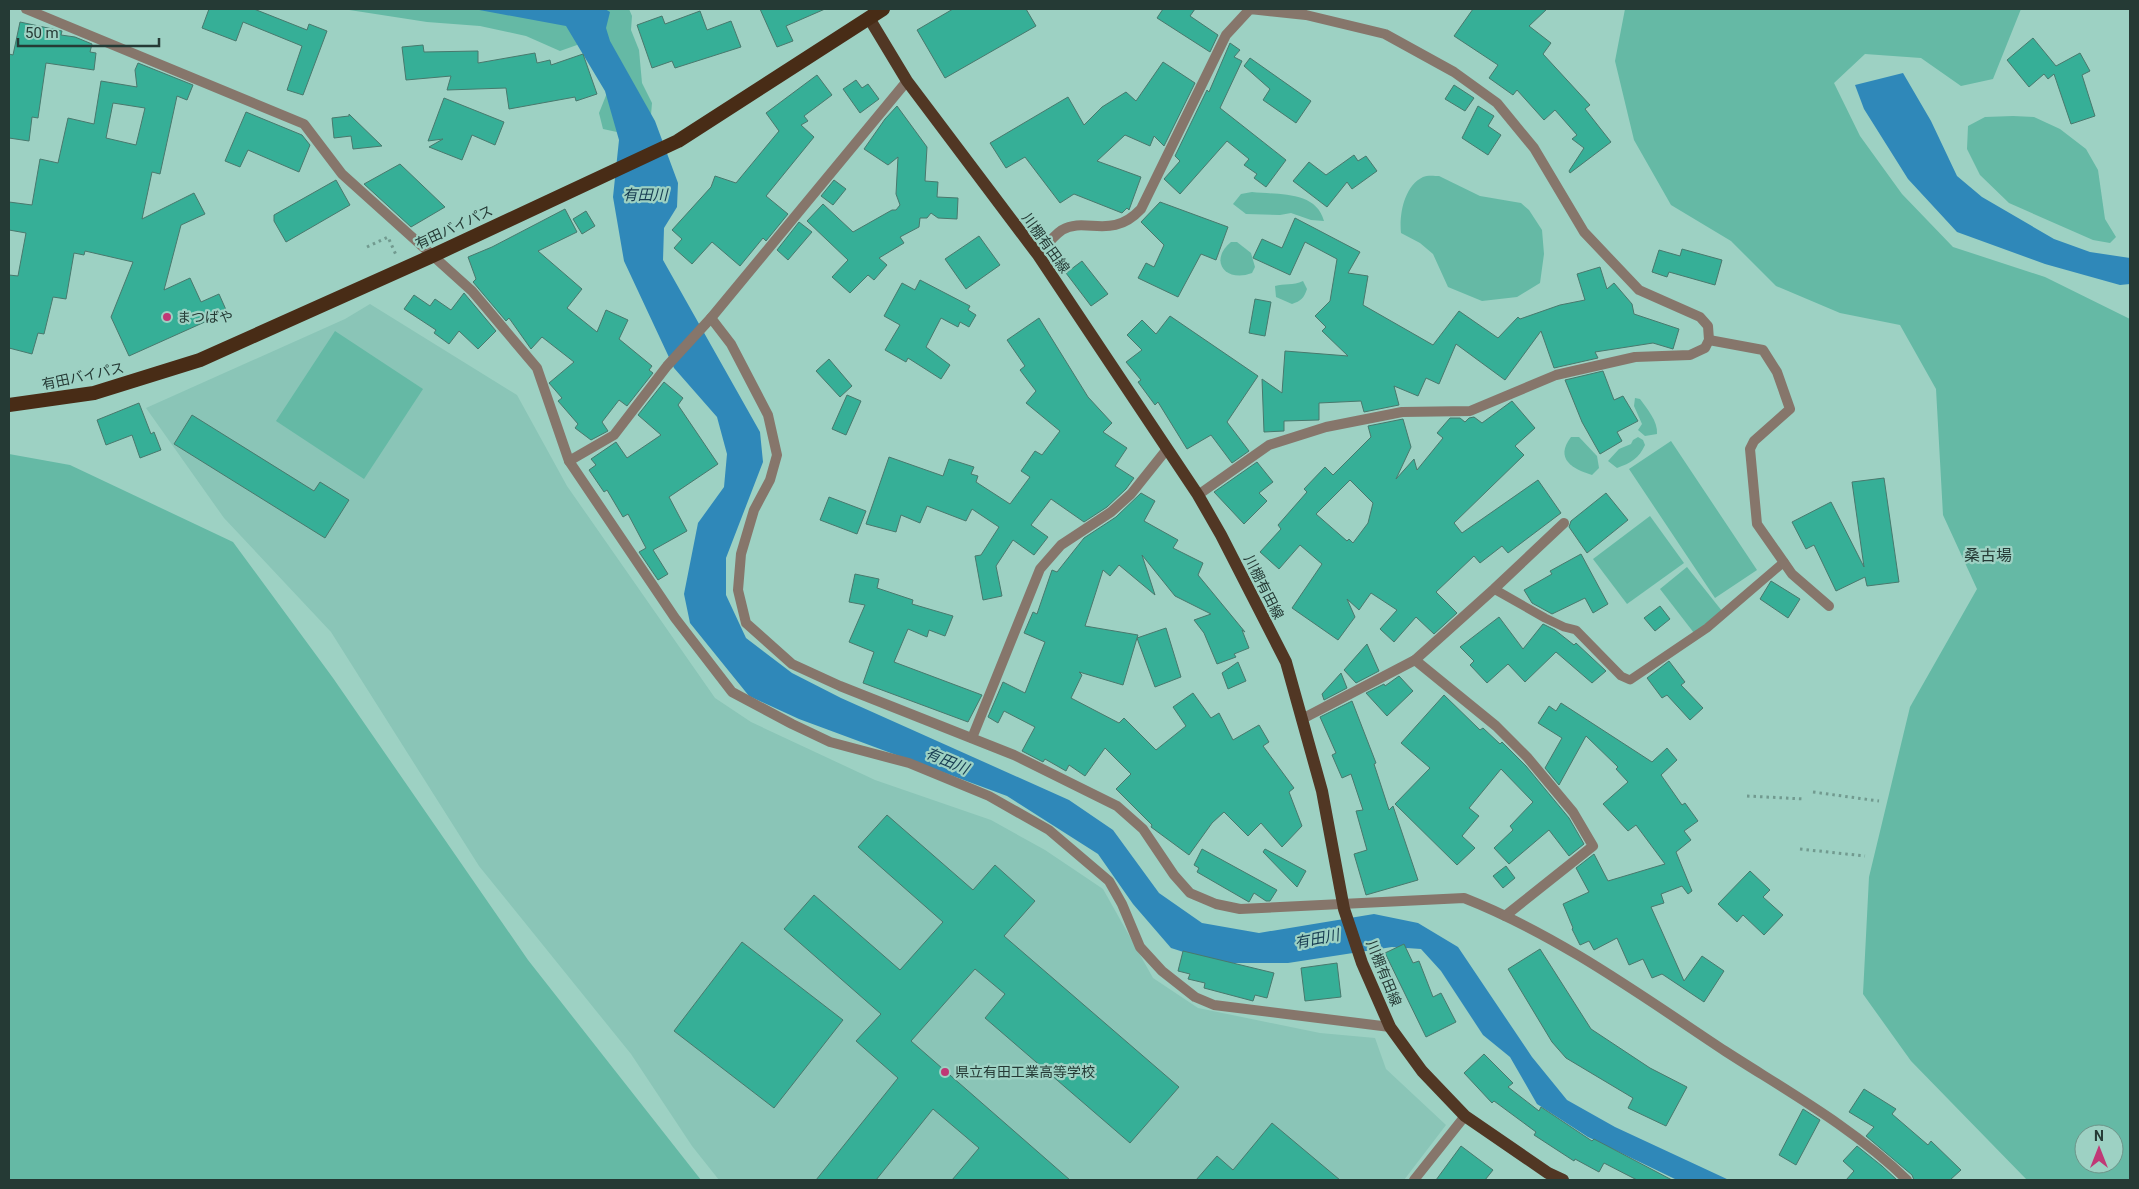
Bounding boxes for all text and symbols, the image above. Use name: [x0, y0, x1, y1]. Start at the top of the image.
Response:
scale bar: [18, 15, 159, 47]
text: 50 m: [25, 24, 59, 42]
water label: 有田川: [622, 186, 669, 204]
street label: 有田バイパス: [413, 202, 495, 252]
street label: 川棚有田線: [1019, 210, 1073, 276]
place label: まつばや: [177, 309, 233, 325]
marker: まつばや: [161, 311, 173, 323]
street label: 有田バイパス: [40, 359, 126, 393]
district label: 桑古場: [1964, 546, 2012, 565]
street label: 川棚有田線: [1241, 552, 1287, 622]
water label: 有田川: [923, 744, 973, 779]
water label: 有田川: [1293, 925, 1343, 952]
street label: 川棚有田線: [1363, 938, 1405, 1008]
place label: 県立有田工業高等学校: [955, 1064, 1095, 1080]
marker: 県立有田工業高等学校: [939, 1066, 951, 1078]
north arrow: [2074, 1124, 2124, 1174]
text: N: [2094, 1128, 2104, 1144]

